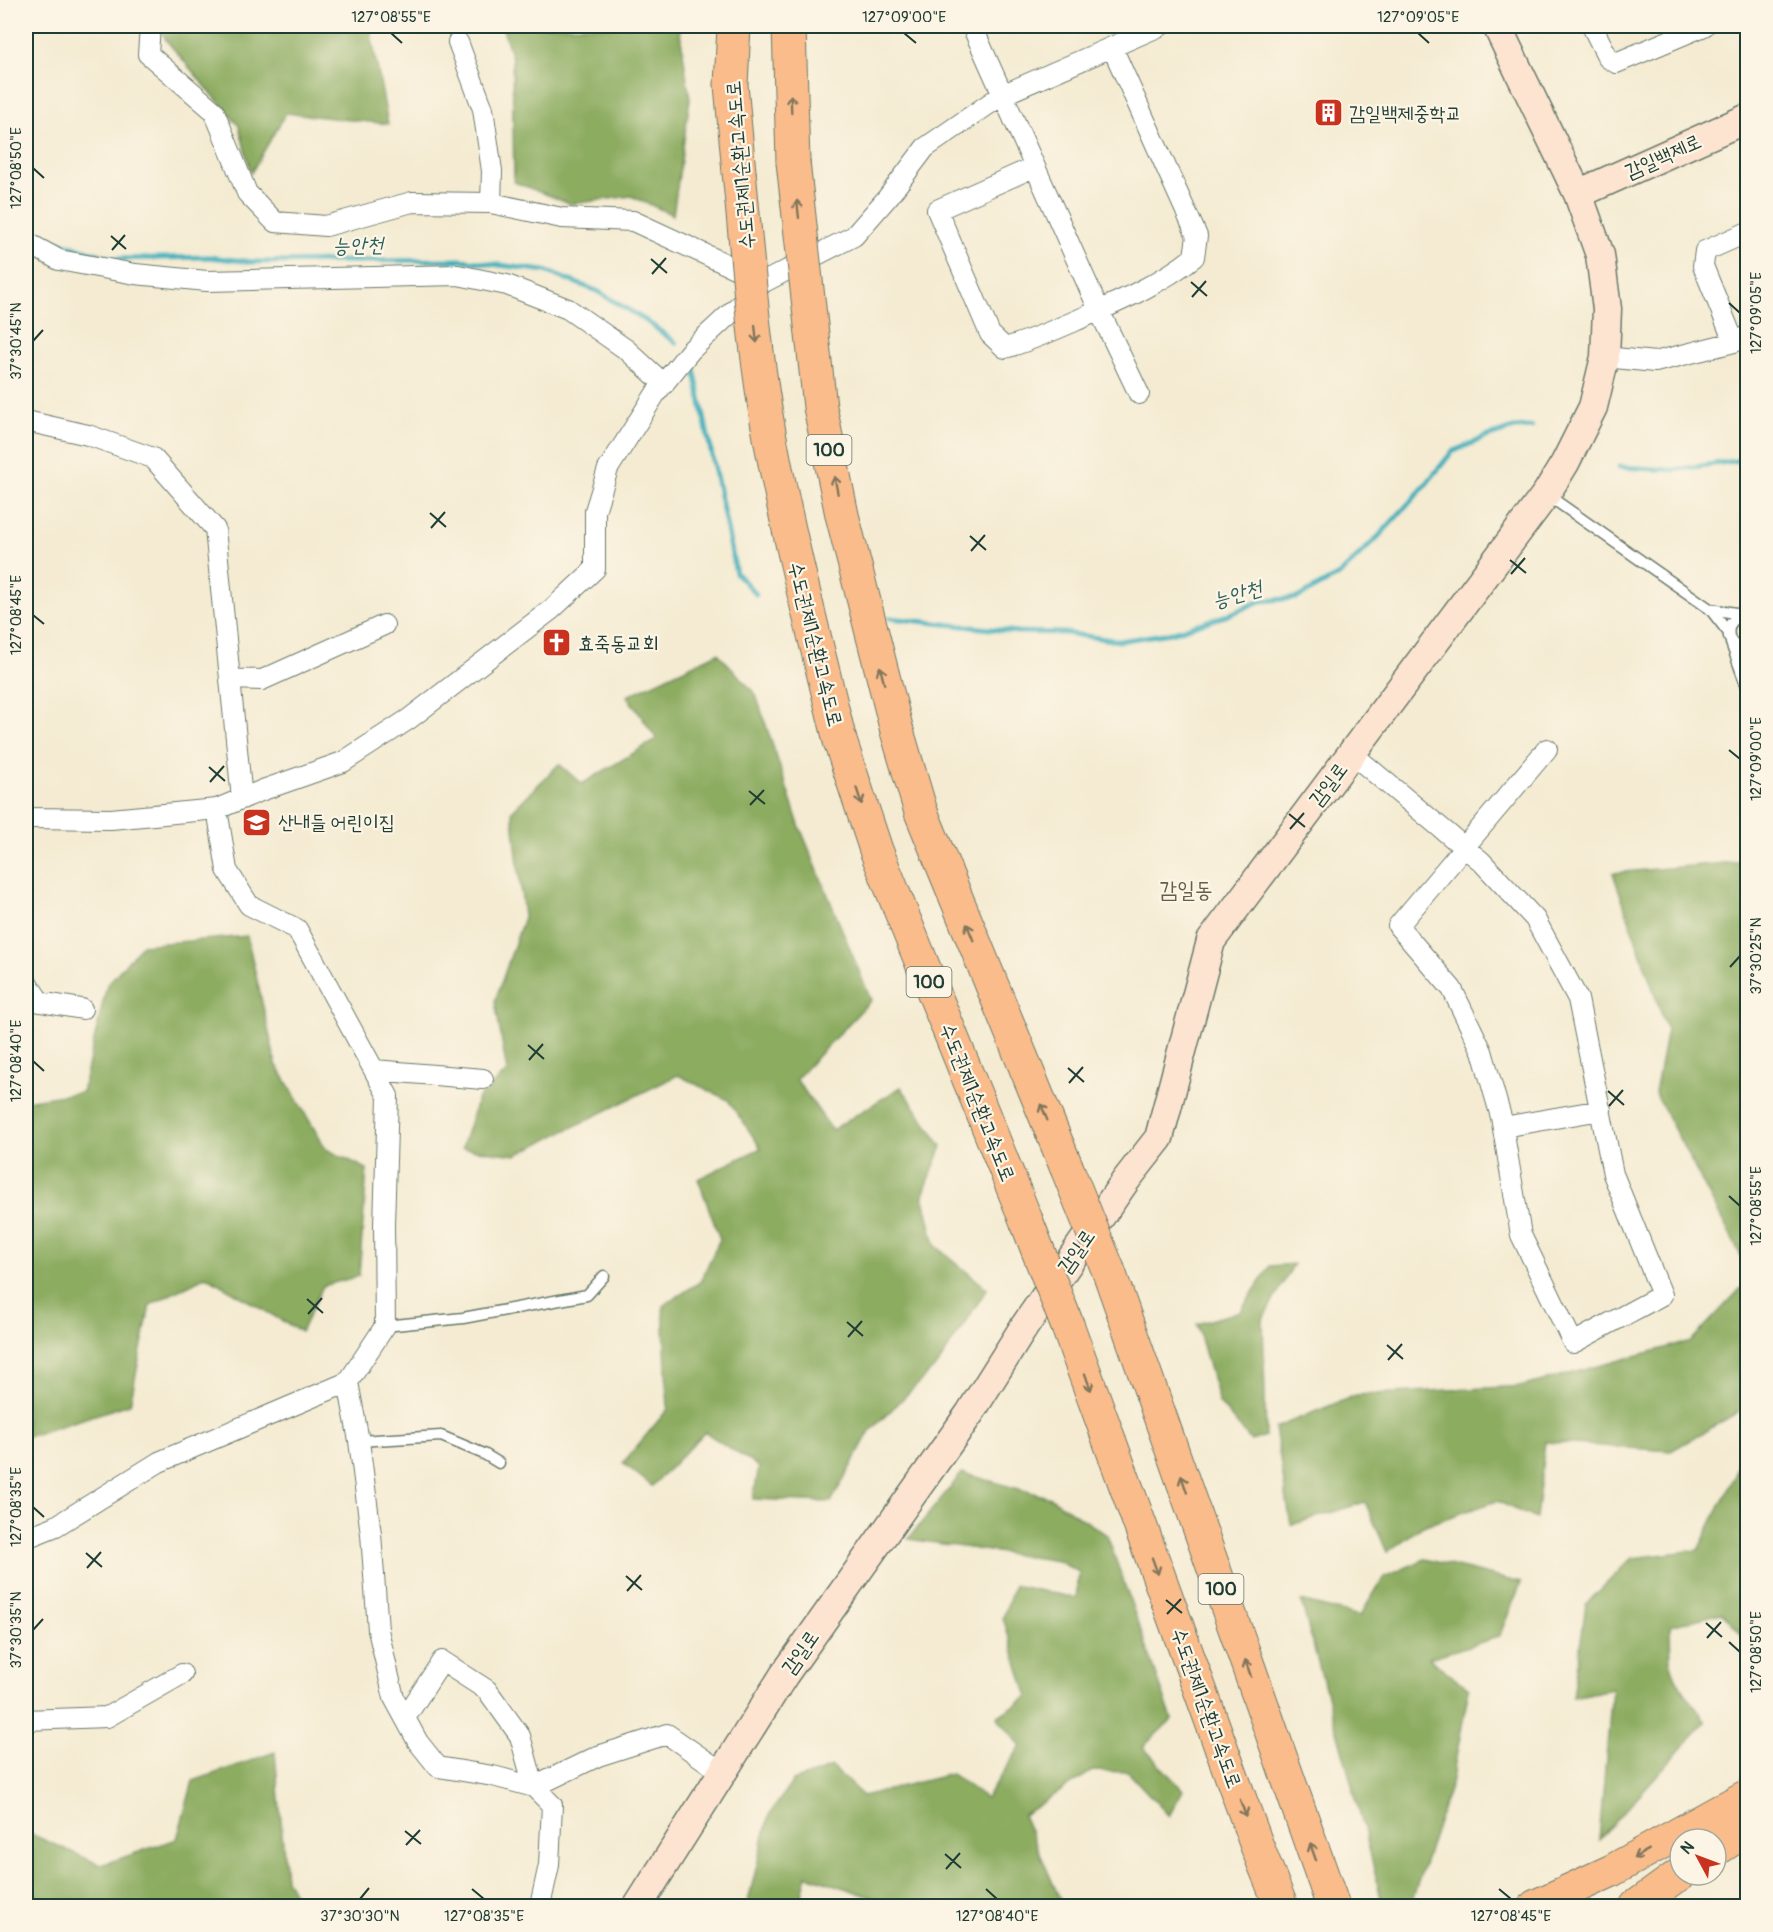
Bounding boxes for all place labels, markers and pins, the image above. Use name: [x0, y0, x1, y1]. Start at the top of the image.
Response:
building icon: 감일백제중학교: [1312, 97, 1344, 129]
place label: 감일백제중학교: [1349, 101, 1462, 126]
church icon: 효죽동교회: [541, 627, 573, 659]
place label: 효죽동교회: [578, 631, 658, 656]
school or university icon: 산내들 어린이집: [241, 806, 273, 838]
place label: 산내들 어린이집: [278, 810, 395, 835]

